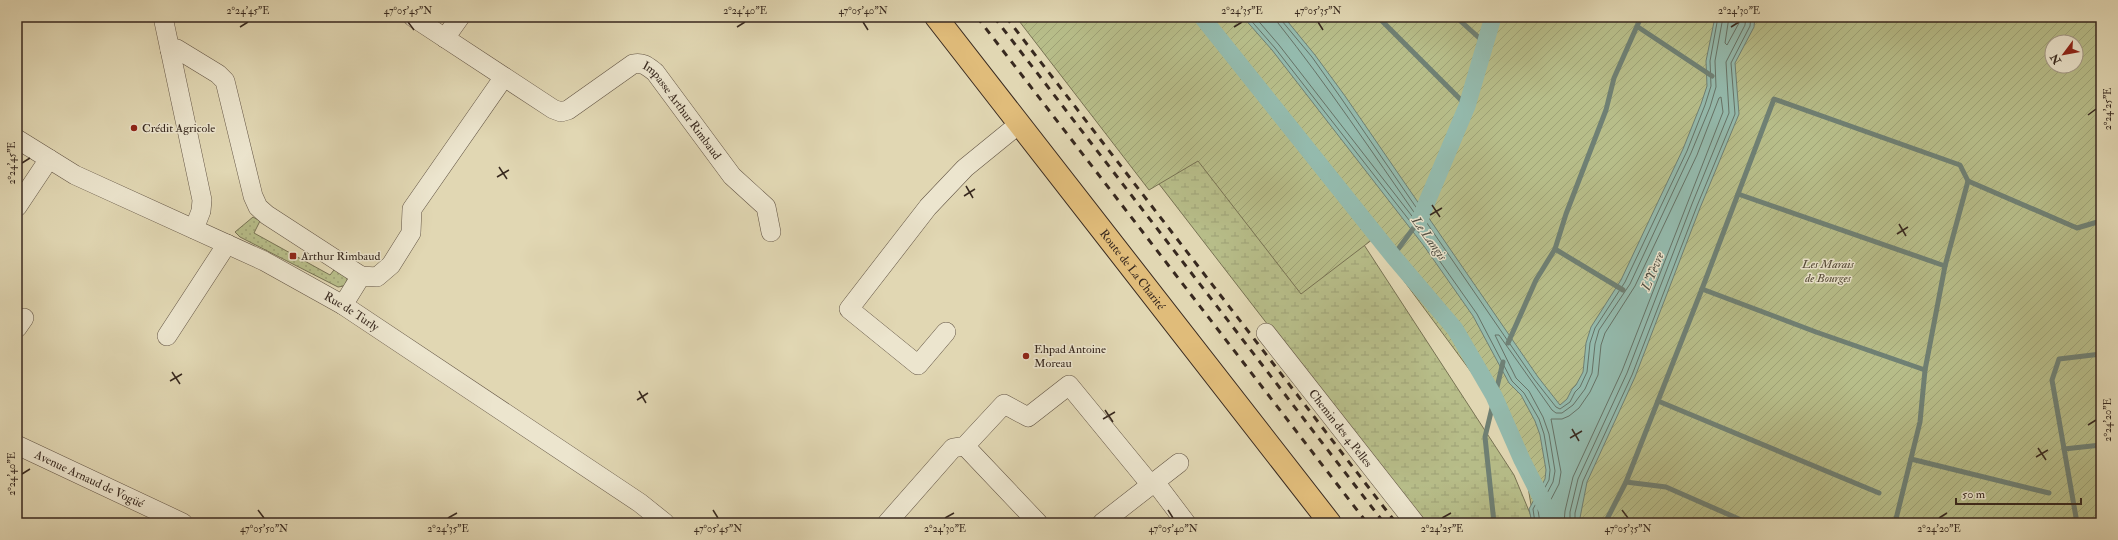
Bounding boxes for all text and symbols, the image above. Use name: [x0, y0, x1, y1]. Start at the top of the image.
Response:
text: 2°24'45"E: [227, 5, 269, 17]
text: 47°05'45"N: [384, 5, 432, 17]
text: 2°24'40"E: [723, 5, 767, 17]
text: 47°05'40"N: [838, 5, 888, 17]
text: 2°24'35"E: [1221, 5, 1263, 17]
text: 47°05'35"N: [1295, 5, 1342, 17]
text: 2°24'30"E: [1718, 5, 1760, 17]
north arrow: [2044, 34, 2084, 74]
text: N: [2047, 50, 2065, 68]
street label: Impasse Arthur Rimbaud: [640, 58, 724, 163]
text: 2°24'25"E: [2102, 88, 2114, 130]
place label: Crédit Agricole: [142, 121, 215, 136]
marker: Crédit Agricole: [129, 123, 139, 133]
text: 2°24'45"E: [6, 142, 18, 184]
water label: Le Langis: [1407, 213, 1451, 264]
street label: Route de La Charité: [1096, 227, 1169, 314]
place label: Arthur Rimbaud: [300, 249, 380, 264]
water label: L'Yèvre: [1638, 249, 1668, 294]
marker: Arthur Rimbaud: [288, 251, 298, 261]
park label: Les Marais de Bourges: [1801, 257, 1855, 286]
street label: Rue de Turly: [321, 289, 382, 335]
place label: Ehpad Antoine Moreau: [1034, 342, 1106, 371]
marker: Ehpad Antoine Moreau: [1021, 351, 1031, 361]
street label: Chemin des 4 Pelles: [1305, 387, 1375, 470]
text: 2°24'20"E: [2102, 398, 2114, 442]
street label: Avenue Arnaud de Vogüé: [31, 447, 147, 512]
text: 2°24'40"E: [6, 452, 18, 496]
scale bar: [1956, 480, 2081, 506]
text: 50 m: [1962, 487, 1986, 502]
text: 47°05'50"N: [240, 523, 288, 535]
text: 2°24'35"E: [427, 523, 469, 535]
text: 47°05'45"N: [694, 523, 742, 535]
text: 2°24'30"E: [924, 523, 966, 535]
text: 47°05'40"N: [1148, 523, 1198, 535]
text: 2°24'25"E: [1421, 523, 1463, 535]
text: 47°05'35"N: [1605, 523, 1652, 535]
text: 2°24'20"E: [1917, 523, 1961, 535]

